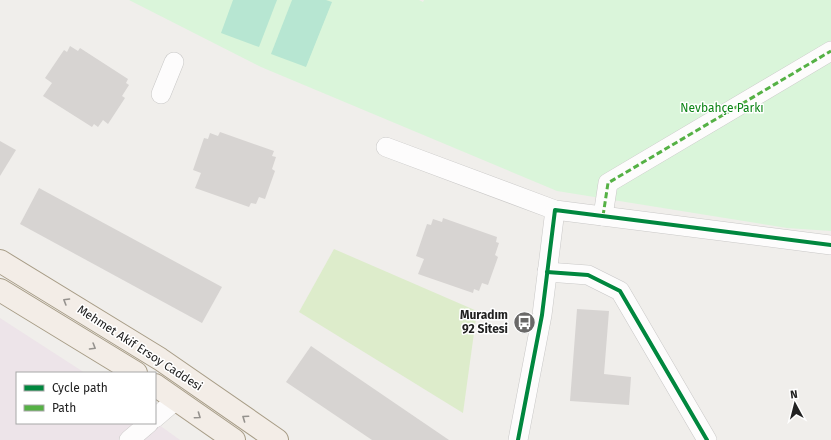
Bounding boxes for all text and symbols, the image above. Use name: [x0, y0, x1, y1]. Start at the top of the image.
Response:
park label: Nevbahçe Parkı: [680, 101, 764, 115]
one-way arrow: [63, 298, 70, 306]
street label: Mehmet Akif Ersoy Caddesi: [75, 302, 205, 394]
place label: Muradım 92 Sitesi: [460, 308, 508, 336]
bus stop icon: Muradım 92 Sitesi: [511, 309, 537, 335]
one-way arrow: [89, 342, 96, 349]
legend: [16, 372, 156, 424]
text: Cycle path: [52, 381, 108, 395]
north arrow: [775, 384, 815, 424]
text: N: [789, 388, 798, 401]
text: Path: [52, 401, 76, 415]
one-way arrow: [194, 411, 201, 418]
one-way arrow: [242, 415, 249, 423]

